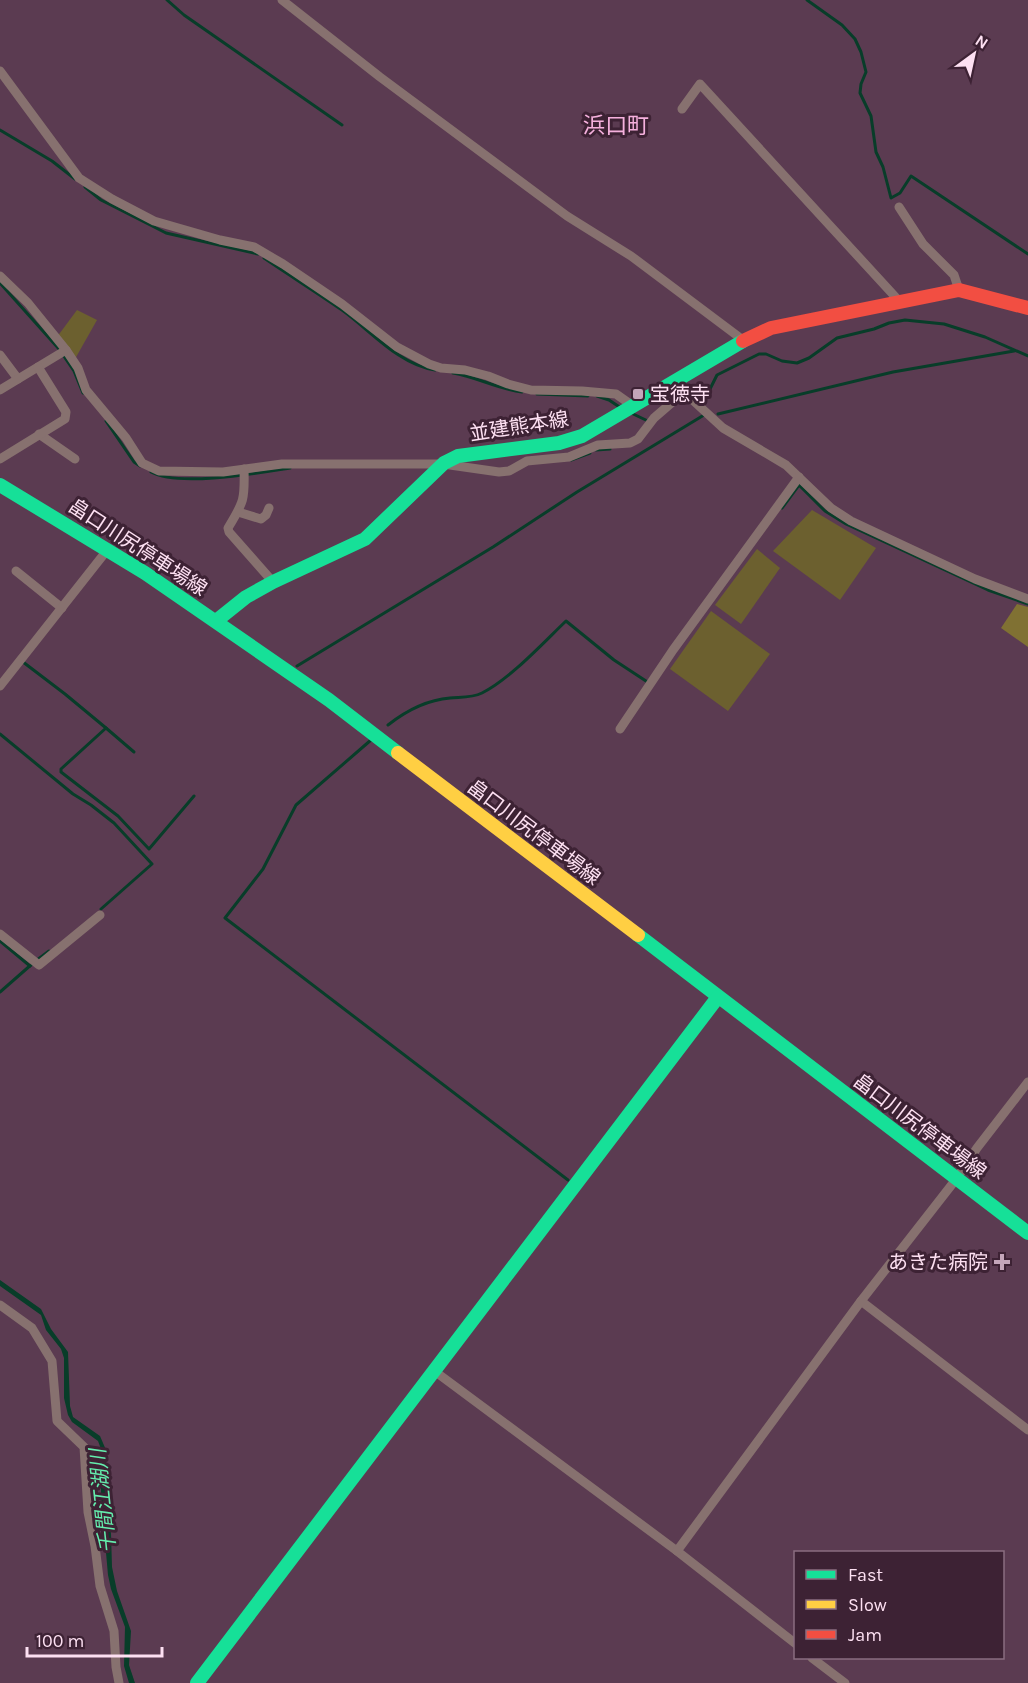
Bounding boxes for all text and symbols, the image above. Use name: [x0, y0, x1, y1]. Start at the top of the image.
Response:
north arrow: [944, 24, 1004, 84]
text: N: [972, 31, 992, 53]
district label: 浜口町: [583, 113, 649, 139]
place label: 宝徳寺: [650, 383, 710, 406]
marker: 宝徳寺: [631, 387, 645, 401]
street label: 並建熊本線: [468, 407, 570, 446]
street label: 畠口川尻停車場線: [64, 494, 211, 601]
street label: 畠口川尻停車場線: [463, 775, 605, 890]
street label: 畠口川尻停車場線: [849, 1069, 991, 1184]
place label: あきた病院: [888, 1251, 988, 1274]
marker: あきた病院: [993, 1253, 1011, 1271]
water label: 千間江湖川: [85, 1446, 120, 1554]
legend: [794, 1551, 1004, 1659]
text: Fast: [848, 1564, 883, 1586]
text: Slow: [848, 1594, 887, 1616]
scale bar: [27, 1620, 162, 1658]
text: Jam: [848, 1624, 882, 1646]
text: 100 m: [36, 1630, 84, 1652]

